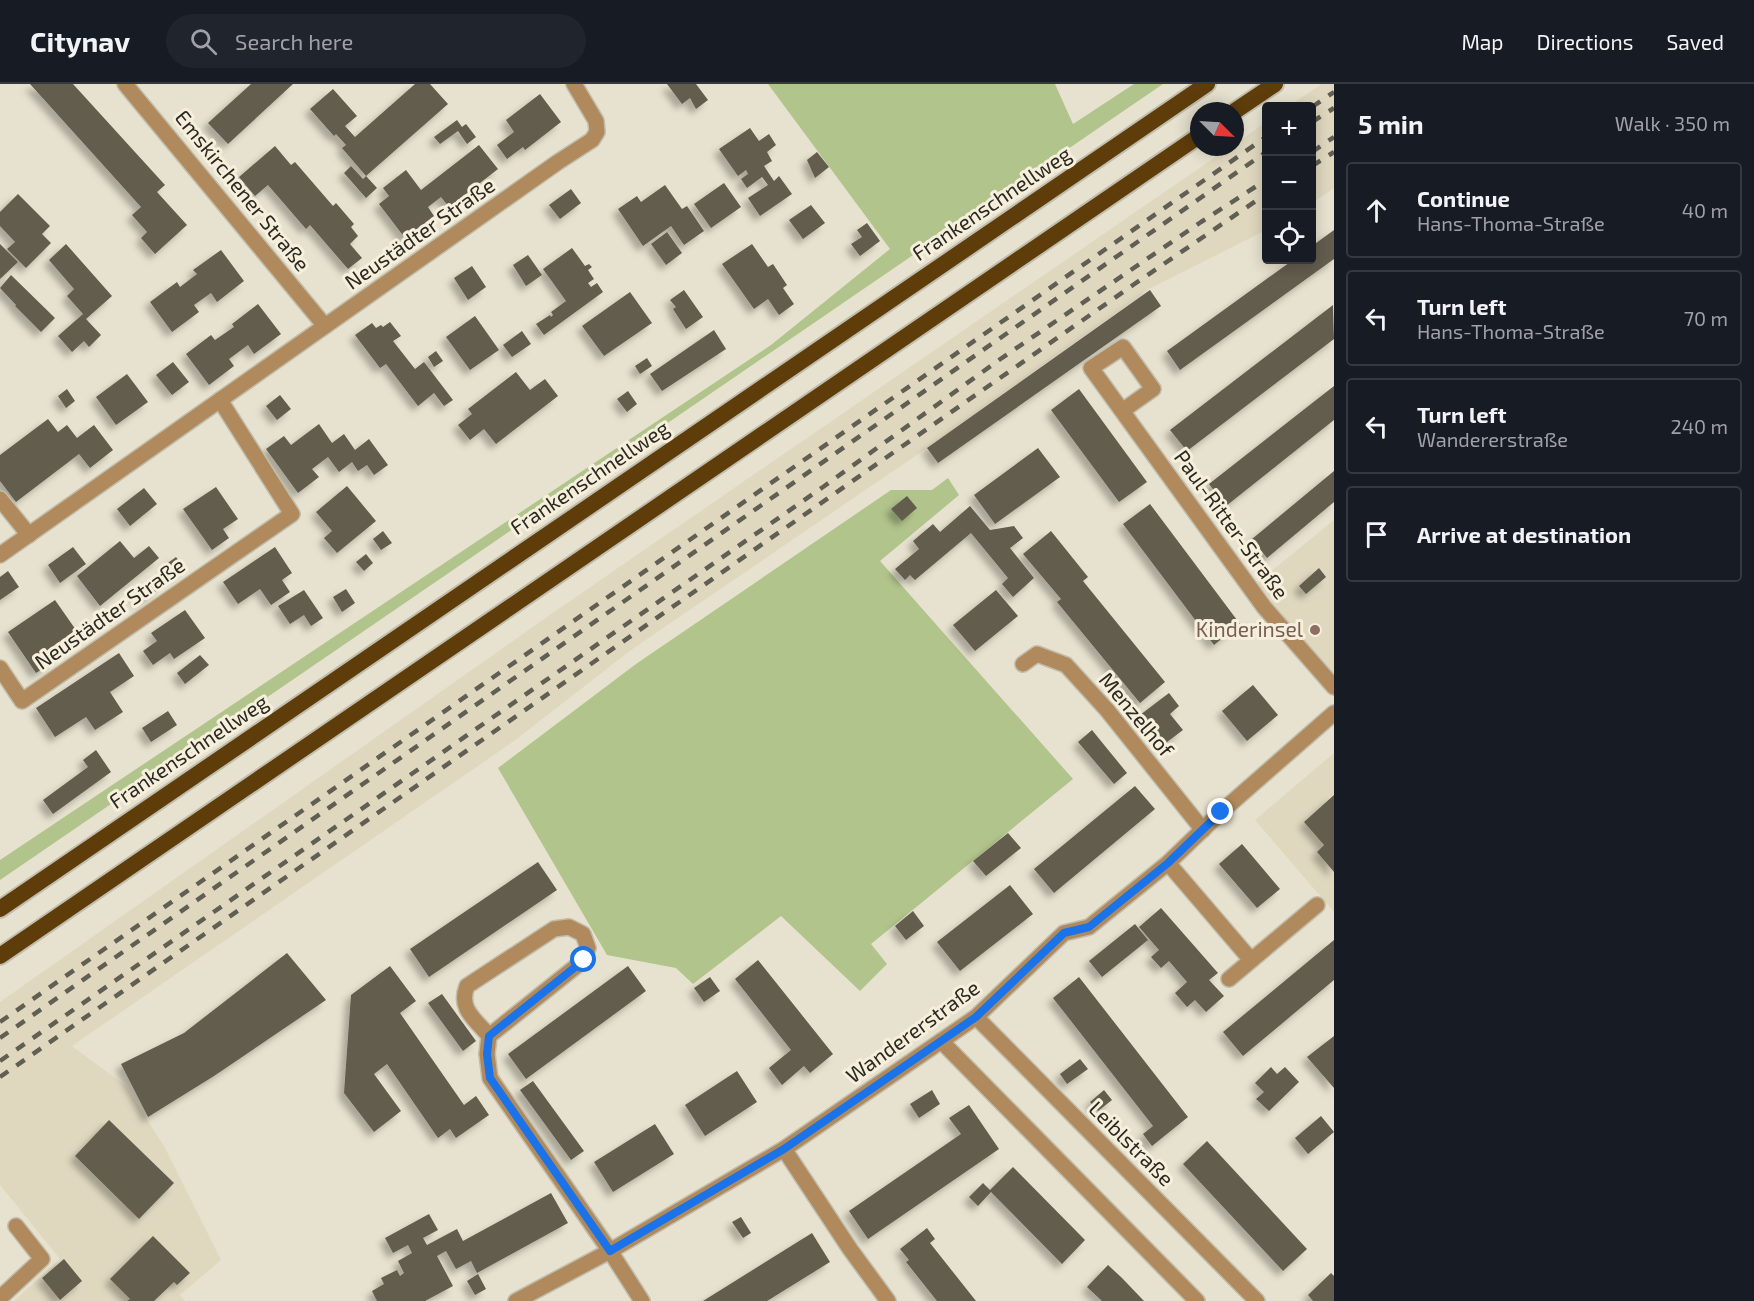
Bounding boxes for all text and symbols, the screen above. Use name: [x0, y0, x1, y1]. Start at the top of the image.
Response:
search box: [166, 14, 586, 68]
text: Citynav: [30, 24, 130, 58]
icon: search: [187, 25, 220, 58]
text: Search here: [235, 28, 353, 54]
text: Map: [1461, 29, 1504, 54]
text: Directions: [1537, 29, 1633, 54]
text: Saved: [1666, 29, 1724, 54]
north arrow: [1190, 102, 1244, 156]
map controls: [1262, 102, 1316, 264]
button: +: [1262, 102, 1316, 156]
street label: Emskirchener Straße: [171, 105, 316, 276]
text: 5 min: [1358, 108, 1424, 139]
text: Walk · 350 m: [1615, 111, 1730, 135]
street label: Frankenschnellweg: [907, 140, 1075, 265]
button: −: [1262, 156, 1316, 210]
street label: Neustädter Straße: [339, 172, 499, 294]
text: Continue: [1417, 185, 1510, 211]
icon: ahead: [1360, 194, 1393, 227]
text: 40 m: [1682, 198, 1728, 222]
button: locate: [1262, 210, 1316, 264]
text: Hans-Thoma-Straße: [1417, 211, 1605, 235]
text: Turn left: [1417, 293, 1506, 319]
icon: left: [1360, 302, 1393, 335]
text: 70 m: [1684, 306, 1728, 330]
text: Hans-Thoma-Straße: [1417, 319, 1605, 343]
text: Turn left: [1417, 401, 1506, 427]
icon: left: [1360, 410, 1393, 443]
street label: Frankenschnellweg: [505, 414, 673, 539]
text: 240 m: [1670, 414, 1728, 438]
text: Wandererstraße: [1417, 427, 1568, 451]
street label: Paul-Ritter-Straße: [1170, 445, 1295, 604]
icon: arrive: [1360, 518, 1393, 551]
text: Arrive at destination: [1417, 521, 1631, 547]
street label: Neustädter Straße: [29, 552, 189, 674]
place label: Kinderinsel: [1196, 616, 1304, 641]
marker: Kinderinsel: [1308, 623, 1322, 637]
street label: Menzelhof: [1095, 667, 1180, 762]
street label: Frankenschnellweg: [104, 688, 272, 813]
route end: [1207, 798, 1233, 824]
route start: [570, 946, 596, 972]
street label: Wandererstraße: [841, 974, 984, 1088]
street label: Leiblstraße: [1085, 1095, 1180, 1190]

